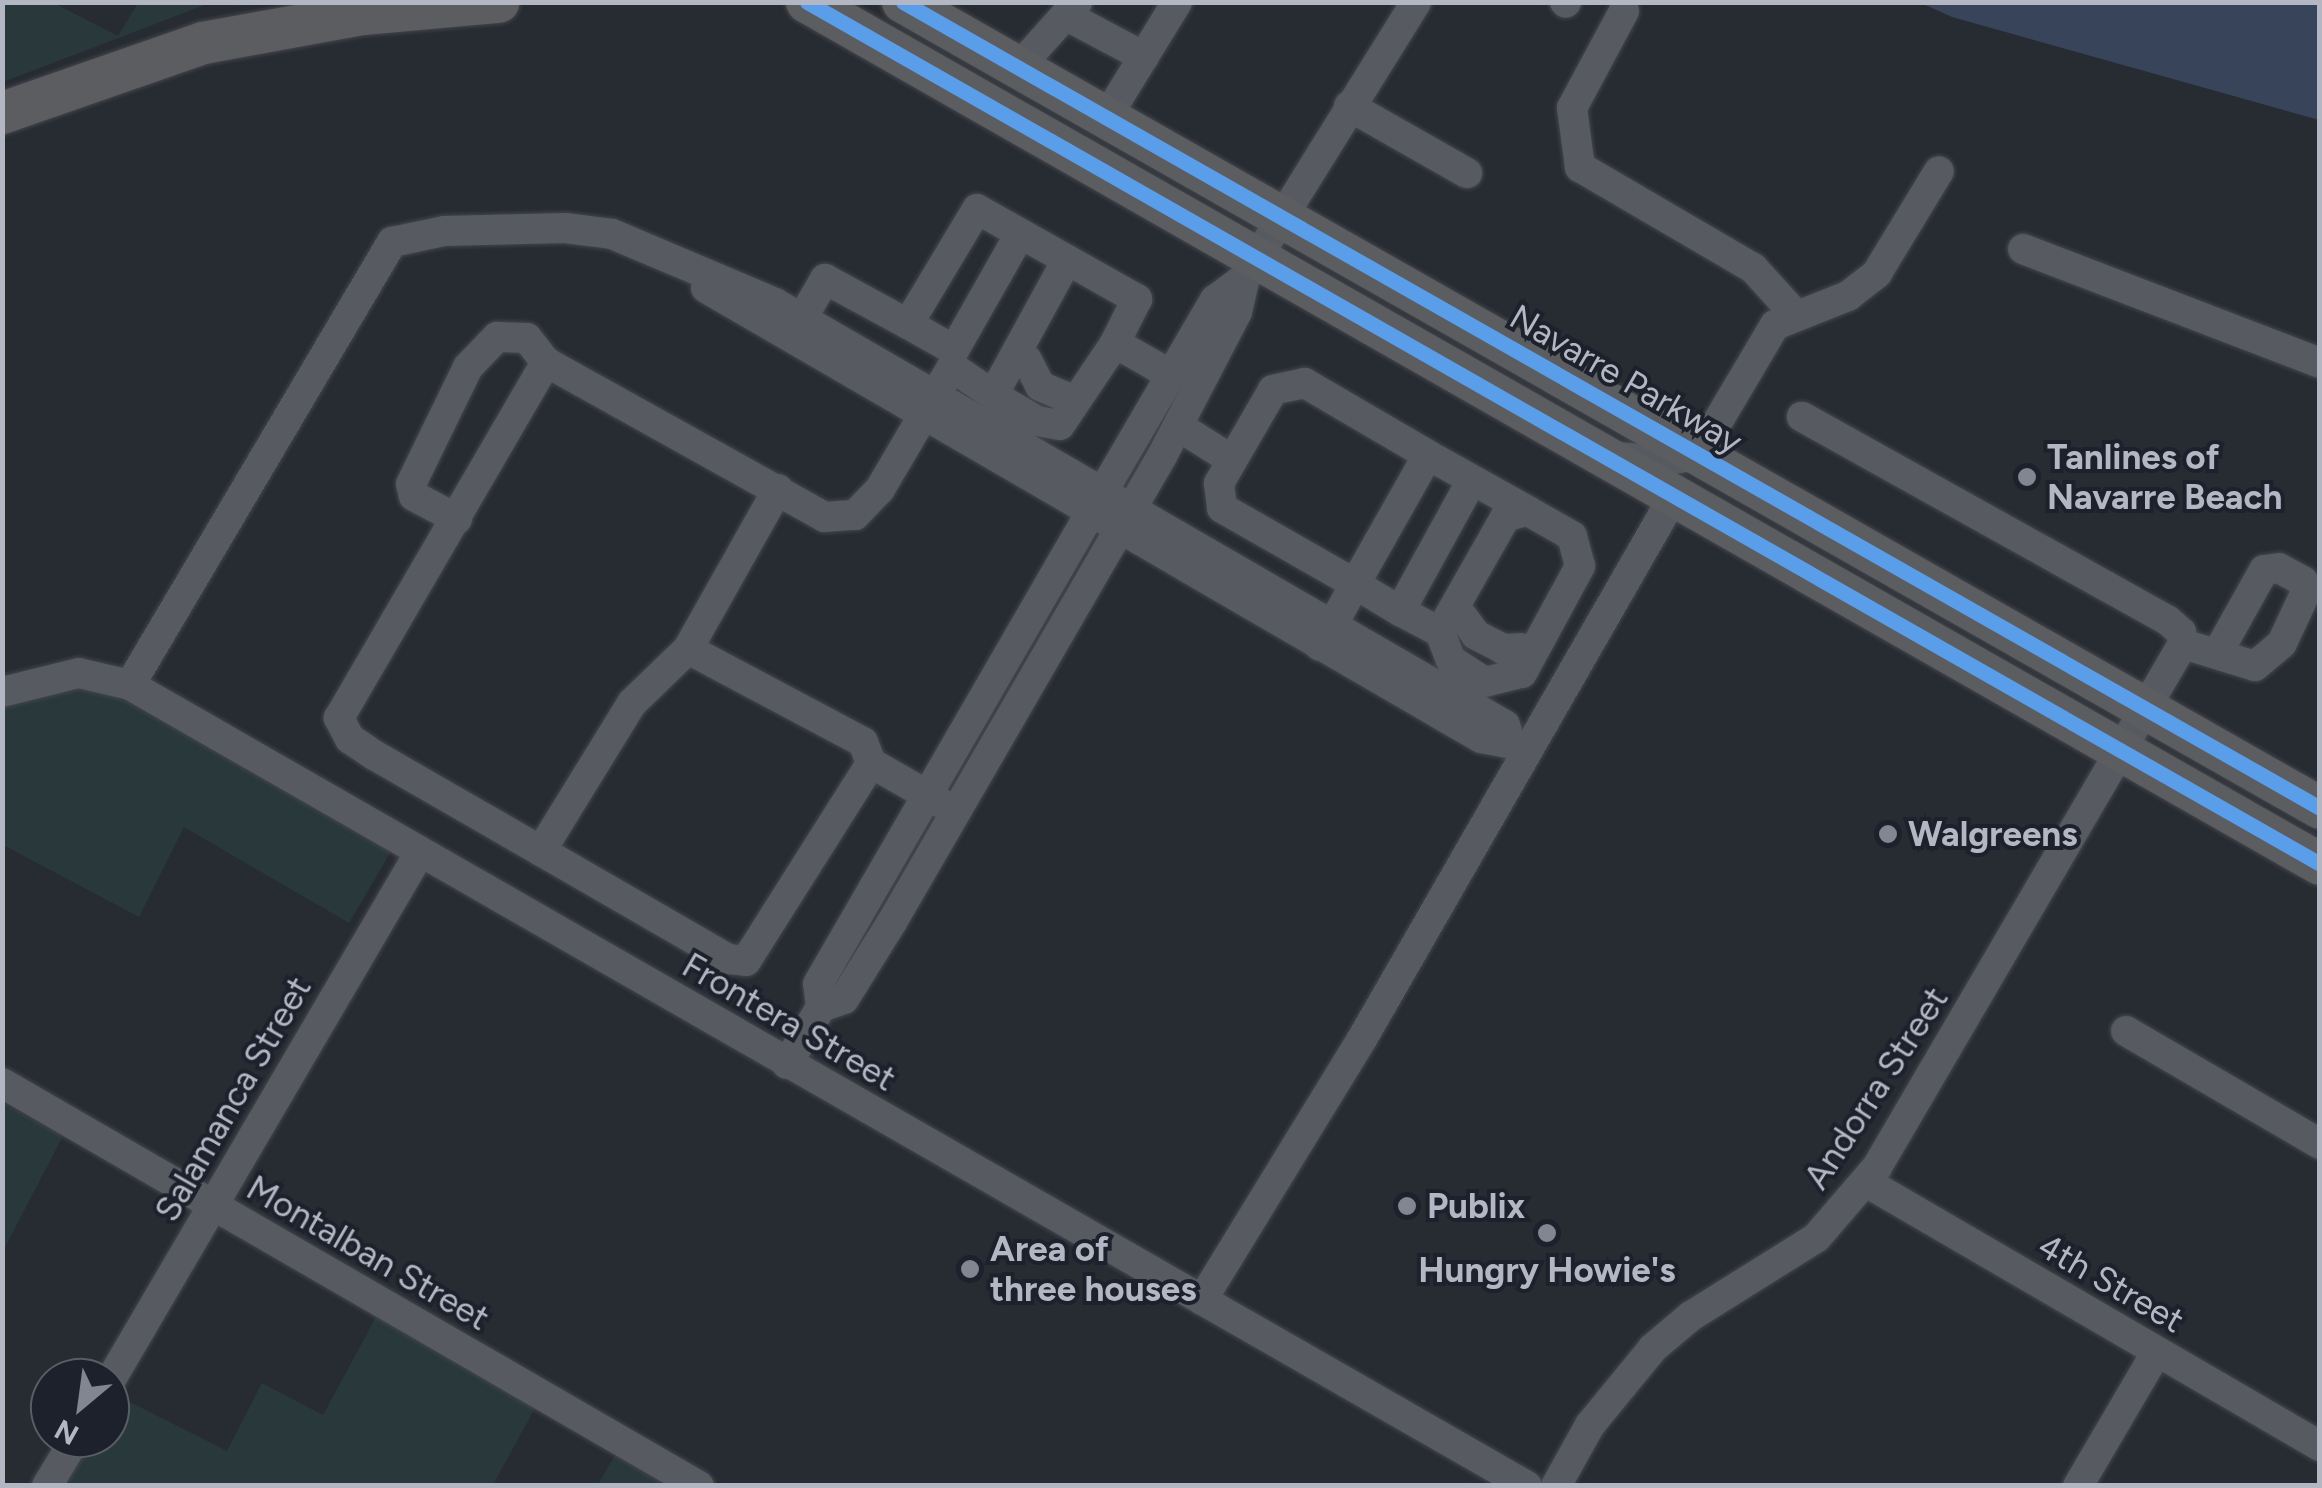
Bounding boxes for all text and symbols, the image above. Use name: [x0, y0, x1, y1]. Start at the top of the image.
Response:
street label: Navarre Parkway: [1502, 295, 1750, 463]
place label: Tanlines of Navarre Beach: [2047, 436, 2283, 518]
marker: Tanlines of Navarre Beach: [2016, 466, 2038, 488]
place label: Walgreens: [1908, 813, 2078, 855]
marker: Walgreens: [1877, 823, 1899, 845]
street label: Frontera Street: [675, 944, 903, 1100]
street label: Salamanca Street: [146, 969, 320, 1229]
street label: Andorra Street: [1795, 979, 1957, 1197]
street label: Montalban Street: [239, 1167, 497, 1339]
place label: Publix: [1427, 1185, 1525, 1227]
marker: Publix: [1396, 1195, 1418, 1217]
marker: Hungry Howie's: [1536, 1222, 1558, 1244]
street label: 4th Street: [2031, 1225, 2191, 1341]
place label: Area of three houses: [990, 1228, 1197, 1310]
place label: Hungry Howie's: [1418, 1249, 1676, 1291]
marker: Area of three houses: [959, 1258, 981, 1280]
north arrow: [30, 1358, 130, 1458]
text: N: [49, 1412, 84, 1453]

